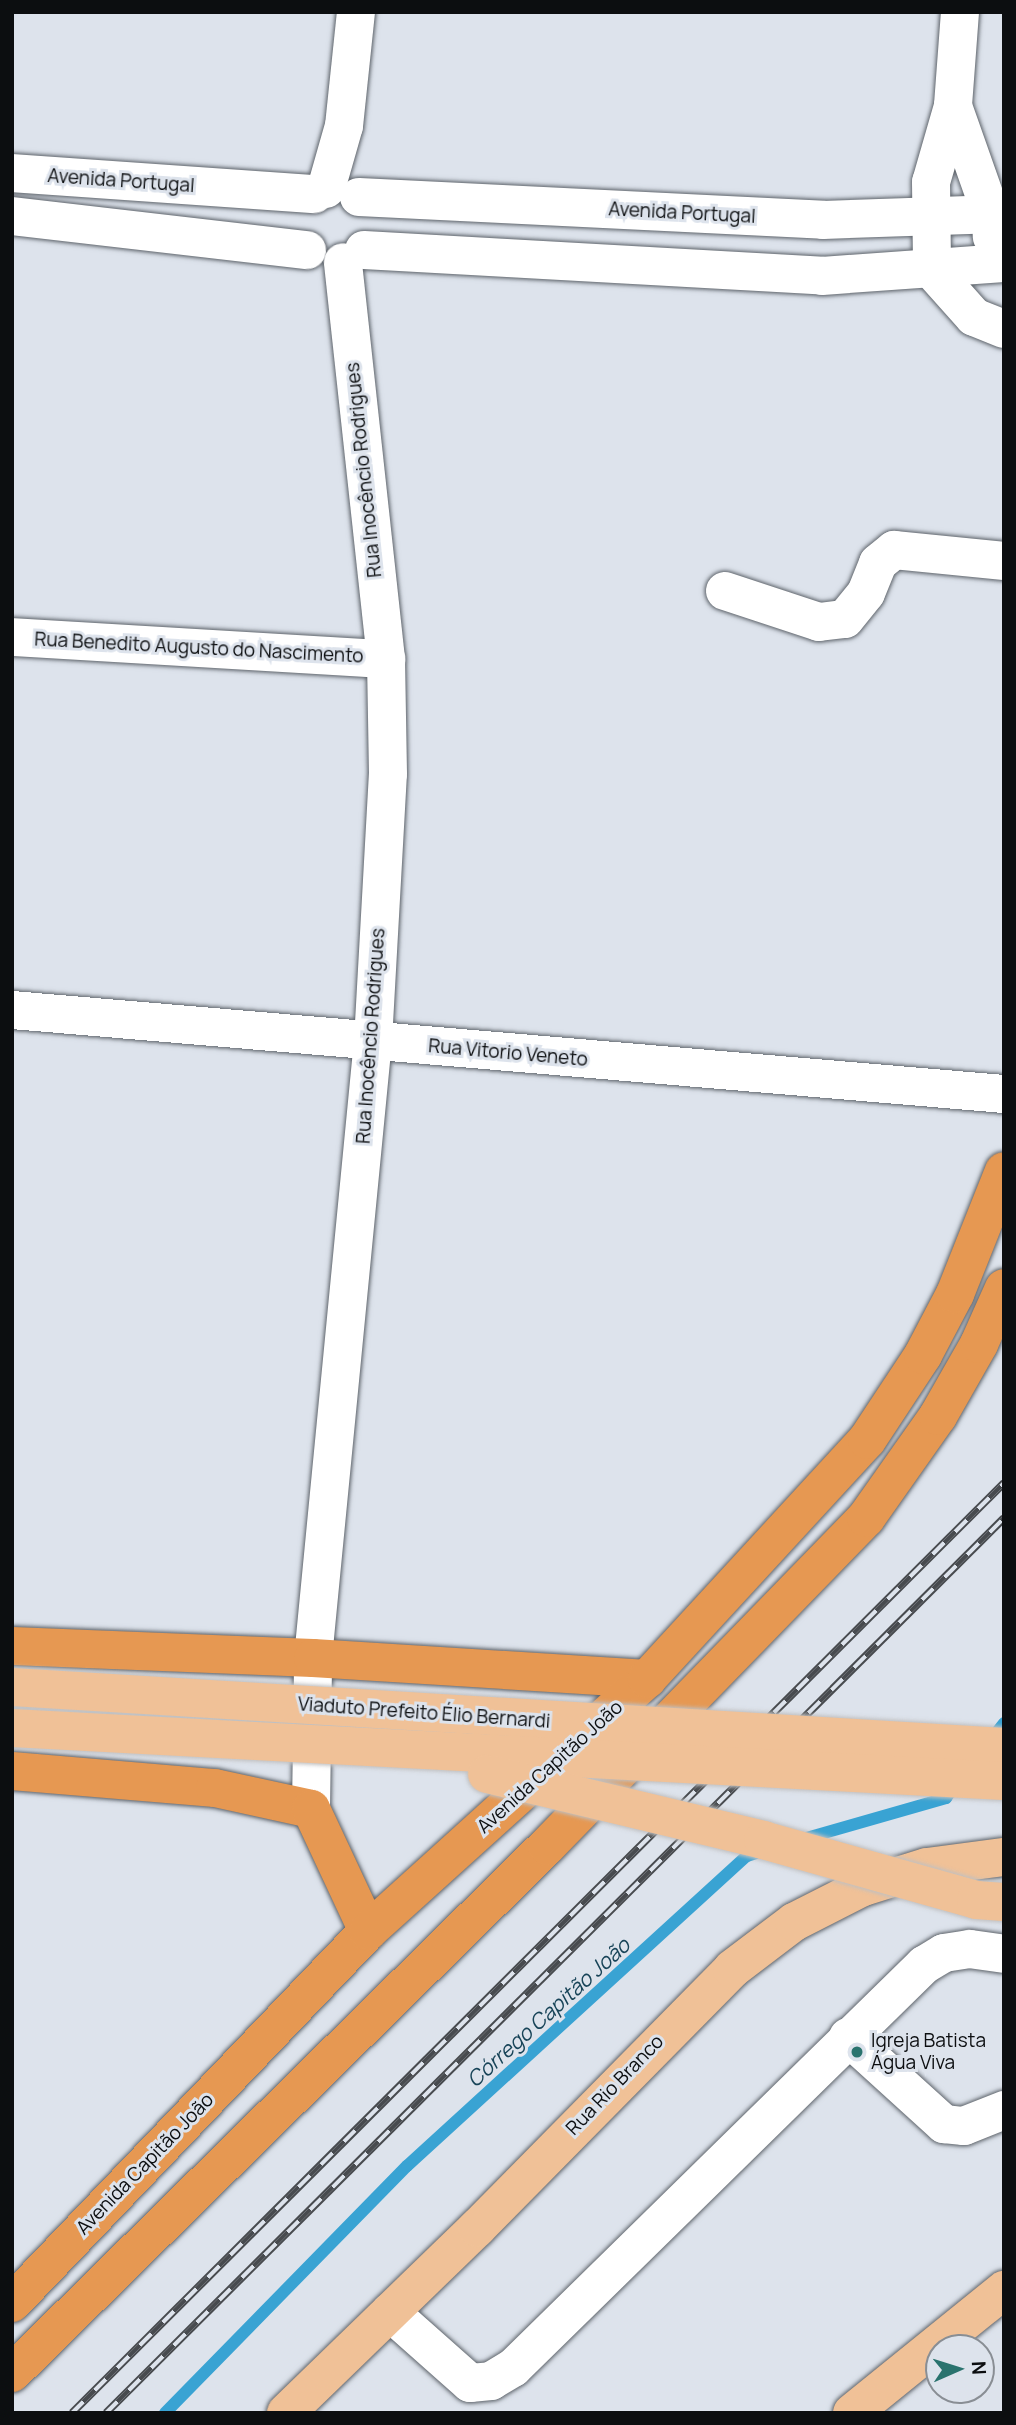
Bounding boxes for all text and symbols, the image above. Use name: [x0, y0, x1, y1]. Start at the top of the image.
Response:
street label: Avenida Portugal: [47, 164, 195, 198]
street label: Avenida Portugal: [608, 198, 756, 228]
street label: Rua Inocêncio Rodrigues: [341, 361, 387, 579]
street label: Rua Benedito Augusto do Nascimento: [34, 628, 364, 668]
street label: Rua Inocêncio Rodrigues: [352, 927, 390, 1145]
street label: Rua Vitorio Veneto: [427, 1035, 589, 1071]
street label: Viaduto Prefeito Élio Bernardi: [297, 1693, 551, 1733]
street label: Avenida Capitão João: [473, 1696, 627, 1838]
water label: Córrego Capitão João: [461, 1932, 635, 2092]
street label: Rua Rio Branco: [561, 2030, 669, 2140]
place label: Igreja Batista Água Viva: [871, 2030, 986, 2074]
marker: Igreja Batista Água Viva: [849, 2044, 865, 2060]
street label: Avenida Capitão João: [72, 2089, 218, 2239]
north arrow: [925, 2334, 995, 2404]
text: N: [966, 2361, 992, 2376]

